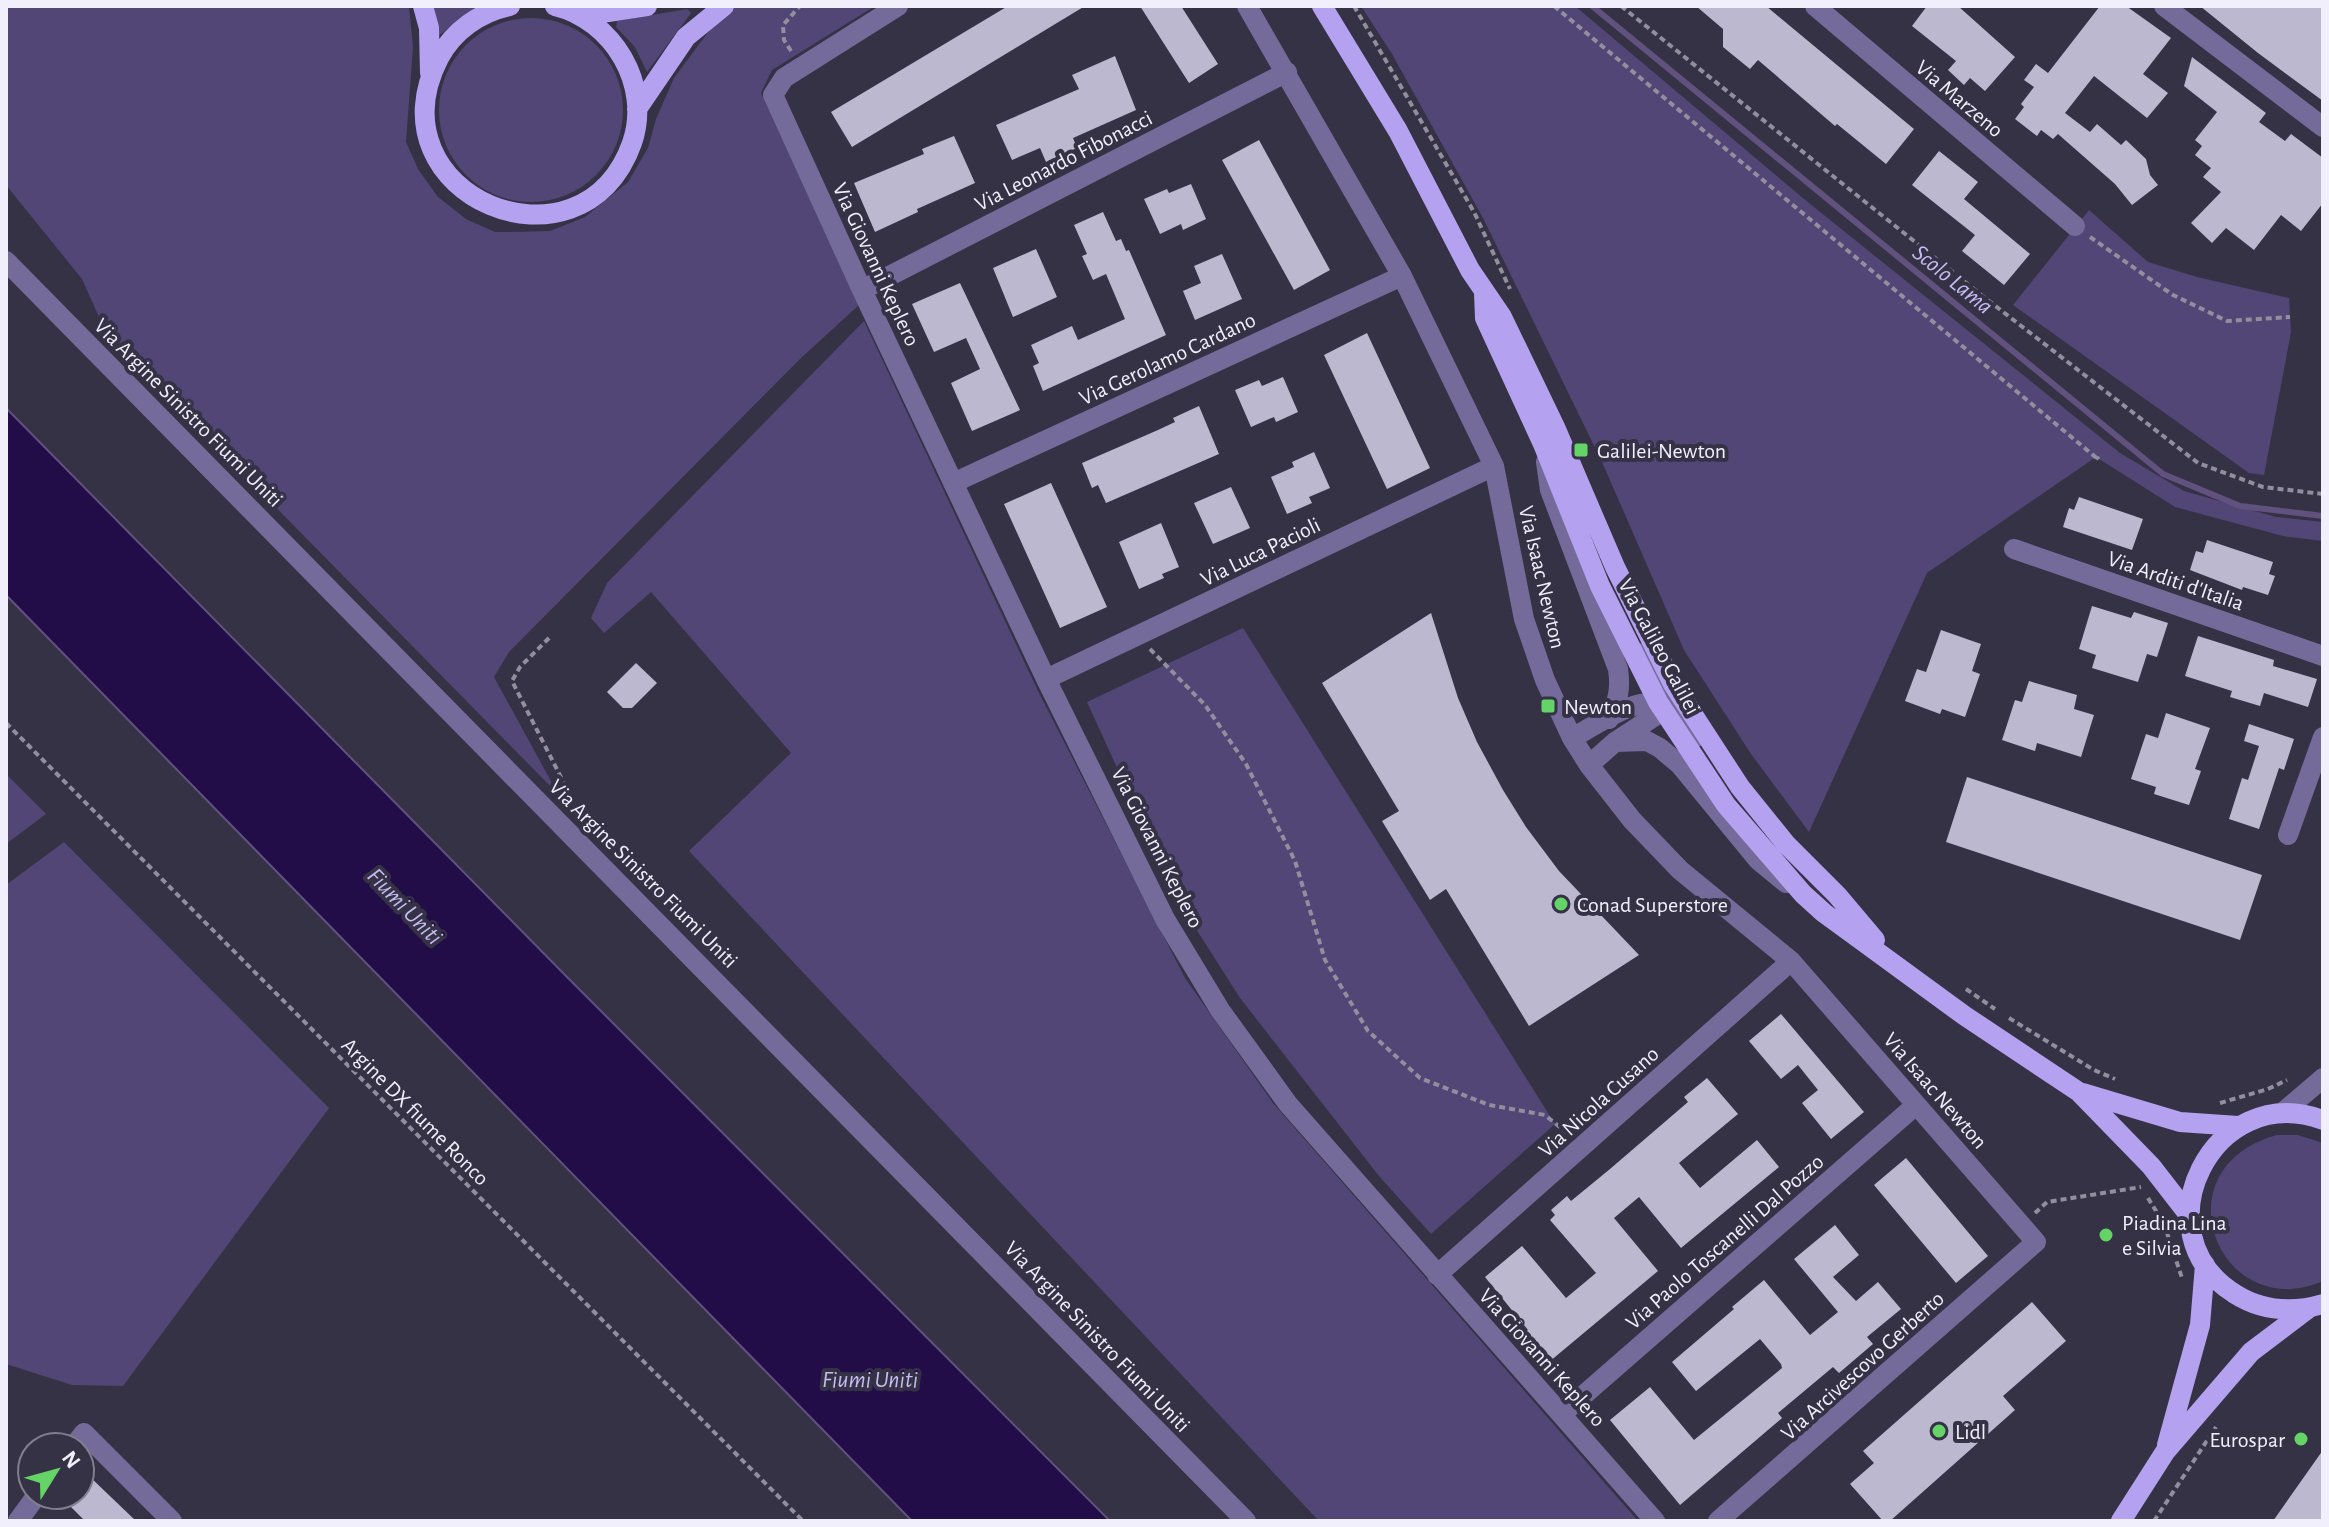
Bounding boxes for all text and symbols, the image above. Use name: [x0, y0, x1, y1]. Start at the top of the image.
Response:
street label: Via Marzeno: [1911, 56, 2007, 142]
street label: Via Leonardo Fibonacci: [971, 107, 1156, 215]
street label: Via Giovanni Keplero: [829, 179, 924, 349]
water label: Scolo Lama: [1908, 241, 1997, 319]
street label: Via Gerolamo Cardano: [1076, 308, 1259, 409]
street label: Via Argine Sinistro Fiumi Uniti: [90, 314, 287, 511]
place label: Galilei-Newton: [1597, 440, 1726, 462]
marker: Galilei-Newton: [1572, 441, 1590, 459]
street label: Via Isaac Newton: [1515, 504, 1569, 651]
street label: Via Luca Pacioli: [1197, 513, 1324, 590]
street label: Via Arditi d'Italia: [2105, 547, 2247, 615]
street label: Via Galileo Galilei: [1614, 575, 1704, 718]
place label: Newton: [1564, 696, 1632, 718]
marker: Newton: [1539, 697, 1557, 715]
street label: Via Giovanni Keplero: [1107, 764, 1207, 931]
street label: Via Argine Sinistro Fiumi Uniti: [545, 775, 742, 972]
water label: Fiumi Uniti: [362, 864, 446, 950]
place label: Conad Superstore: [1577, 894, 1728, 916]
marker: Conad Superstore: [1552, 895, 1570, 913]
street label: Via Isaac Newton: [1879, 1028, 1991, 1153]
street label: Argine DX fiume Ronco: [337, 1034, 493, 1190]
street label: Via Nicola Cusano: [1534, 1042, 1663, 1161]
street label: Via Paolo Toscanelli Dal Pozzo: [1622, 1150, 1828, 1333]
place label: Piadina Lina e Silvia: [2122, 1212, 2227, 1259]
marker: Piadina Lina e Silvia: [2097, 1226, 2115, 1244]
street label: Via Argine Sinistro Fiumi Uniti: [1000, 1237, 1194, 1436]
street label: Via Giovanni Keplero: [1475, 1284, 1610, 1431]
street label: Via Arcivescovo Gerberto: [1777, 1287, 1948, 1444]
water label: Fiumi Uniti: [822, 1368, 918, 1392]
place label: Lidl: [1955, 1421, 1986, 1443]
marker: Lidl: [1930, 1422, 1948, 1440]
place label: Eurospar: [2210, 1429, 2285, 1451]
marker: Eurospar: [2292, 1430, 2310, 1448]
north arrow: [16, 1431, 96, 1511]
text: N: [58, 1447, 85, 1472]

